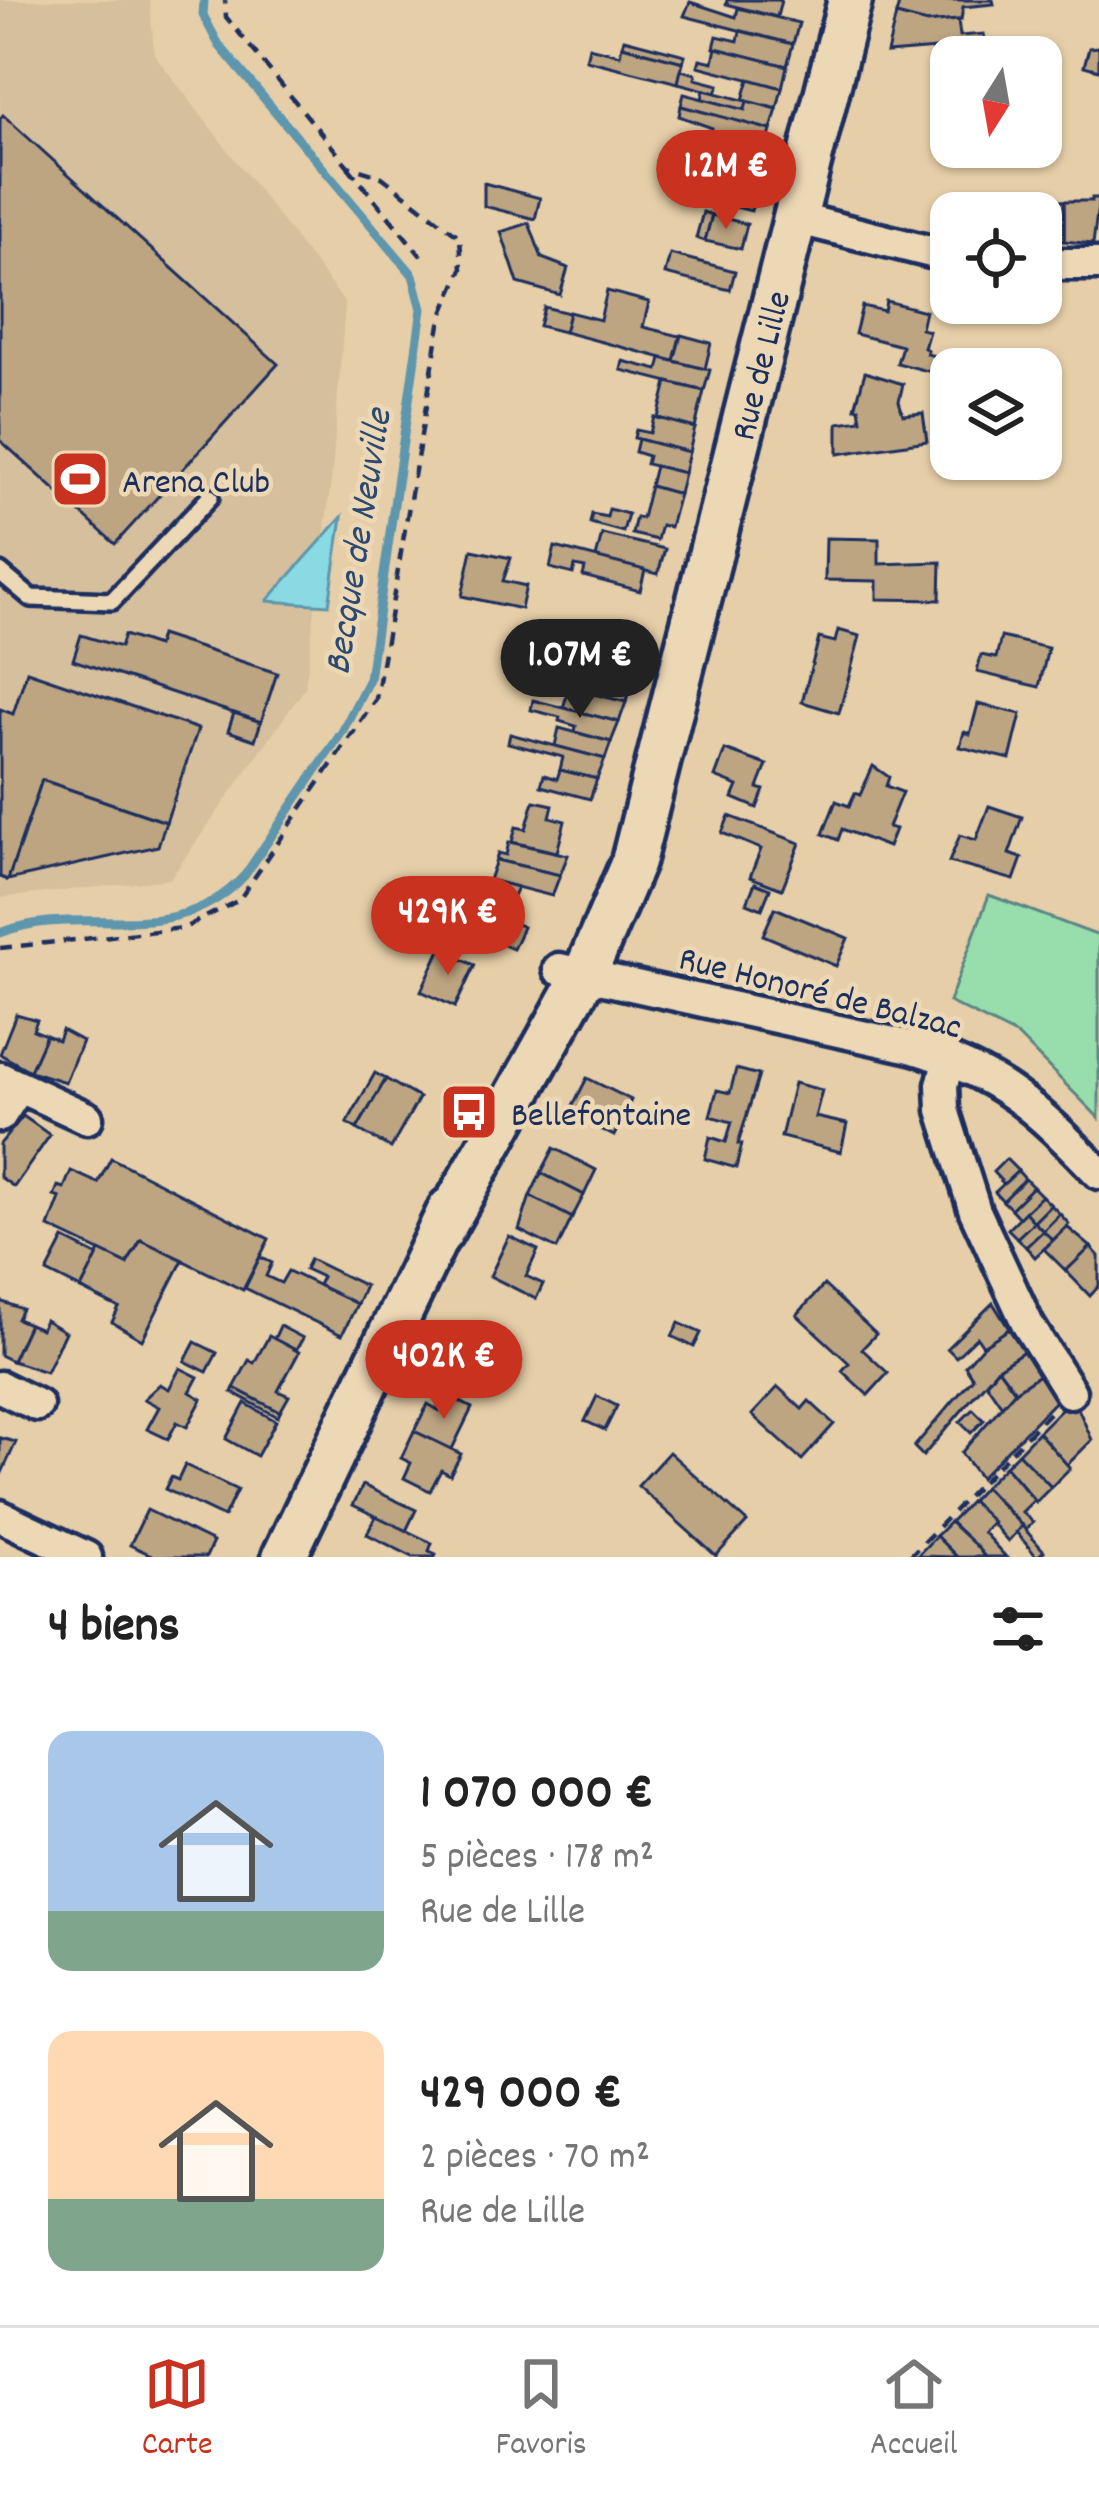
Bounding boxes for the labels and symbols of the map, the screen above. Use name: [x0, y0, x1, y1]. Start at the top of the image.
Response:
north arrow: [930, 36, 1062, 168]
pin: 1.2M €: [628, 130, 824, 232]
street label: Rue de Lille: [720, 286, 808, 447]
water label: Becque de Neuville: [313, 403, 410, 679]
sports icon: Arena Club: [49, 448, 111, 510]
place label: Arena Club: [122, 459, 270, 511]
pin: 1.07M €: [469, 619, 691, 721]
pin: 429K €: [350, 876, 546, 978]
street label: Rue Honoré de Balzac: [673, 936, 966, 1056]
bus stop icon: Bellefontaine: [438, 1081, 500, 1143]
place label: Bellefontaine: [511, 1092, 691, 1144]
pin: 402K €: [346, 1320, 542, 1422]

